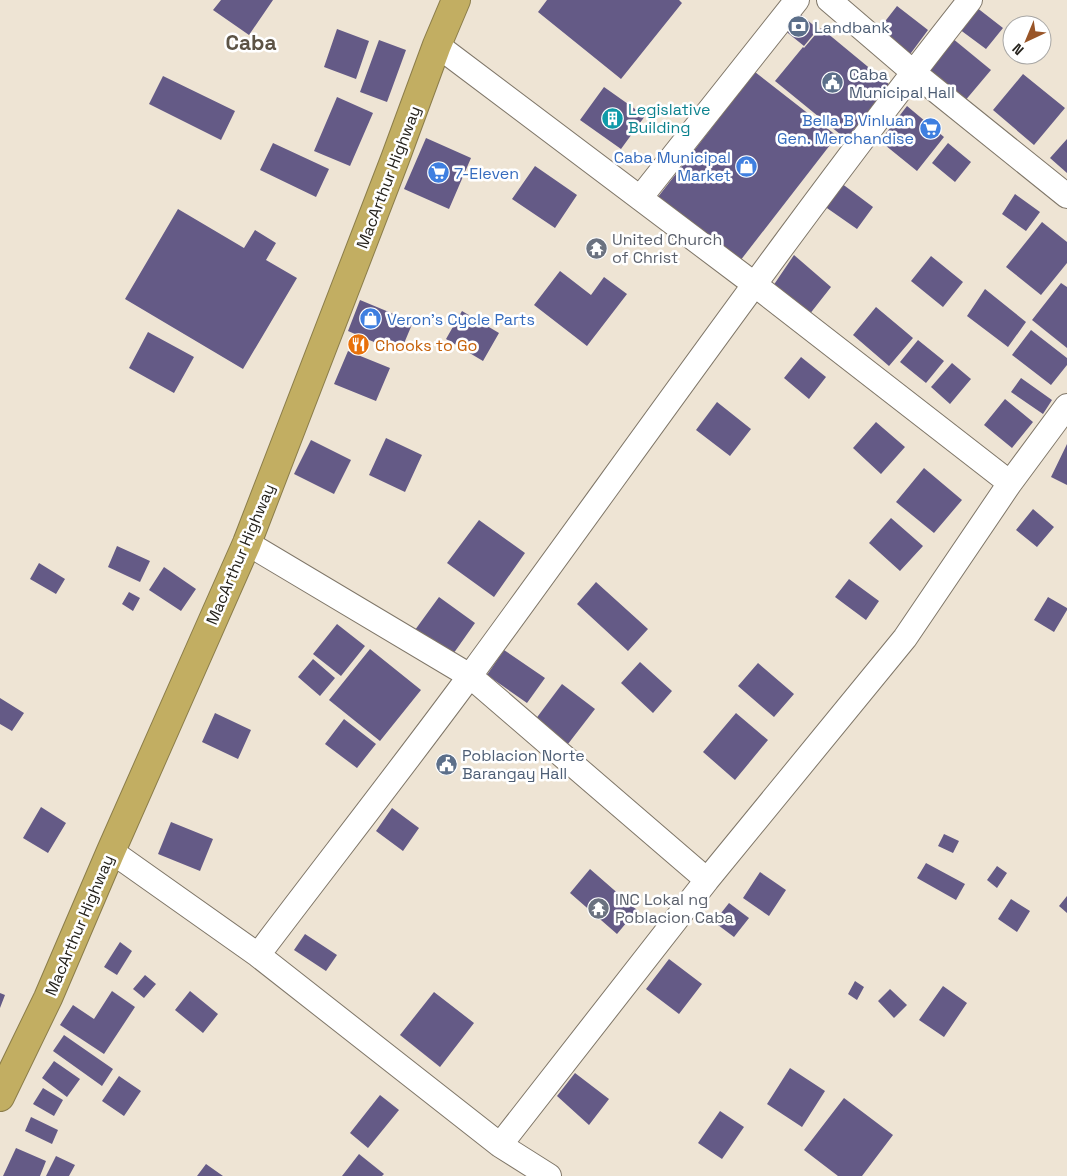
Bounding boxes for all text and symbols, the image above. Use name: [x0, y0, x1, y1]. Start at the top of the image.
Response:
bank icon: Landbank: [786, 15, 810, 39]
north arrow: [1002, 15, 1052, 65]
place label: Landbank: [814, 17, 890, 38]
district label: Caba: [225, 29, 277, 56]
text: N: [1008, 40, 1028, 59]
place label: Caba Municipal Hall: [849, 64, 955, 103]
public building icon: Caba Municipal Hall: [821, 71, 845, 95]
place label: Legislative Building: [628, 99, 710, 138]
street label: MacArthur Highway: [352, 103, 425, 252]
building icon: Legislative Building: [600, 106, 624, 130]
place label: Bella B Vinluan Gen. Merchandise: [777, 110, 914, 149]
supermarket icon: Bella B Vinluan Gen. Merchandise: [918, 117, 942, 141]
place label: Caba Municipal Market: [614, 147, 731, 186]
shop icon: Caba Municipal Market: [735, 154, 759, 178]
supermarket icon: 7-Eleven: [426, 161, 450, 185]
place label: 7-Eleven: [454, 163, 519, 184]
place label: United Church of Christ: [612, 229, 722, 268]
temple icon: United Church of Christ: [584, 236, 608, 260]
shop icon: Veron's Cycle Parts: [359, 307, 383, 331]
place label: Veron's Cycle Parts: [387, 309, 535, 330]
restaurant icon: Chooks to Go: [347, 333, 371, 357]
place label: Chooks to Go: [375, 335, 477, 356]
street label: MacArthur Highway: [201, 480, 280, 628]
place label: Poblacion Norte Barangay Hall: [462, 745, 585, 784]
public building icon: Poblacion Norte Barangay Hall: [434, 752, 458, 776]
street label: MacArthur Highway: [40, 851, 119, 999]
place label: INC Lokal ng Poblacion Caba: [615, 889, 734, 928]
temple icon: INC Lokal ng Poblacion Caba: [587, 896, 611, 920]

